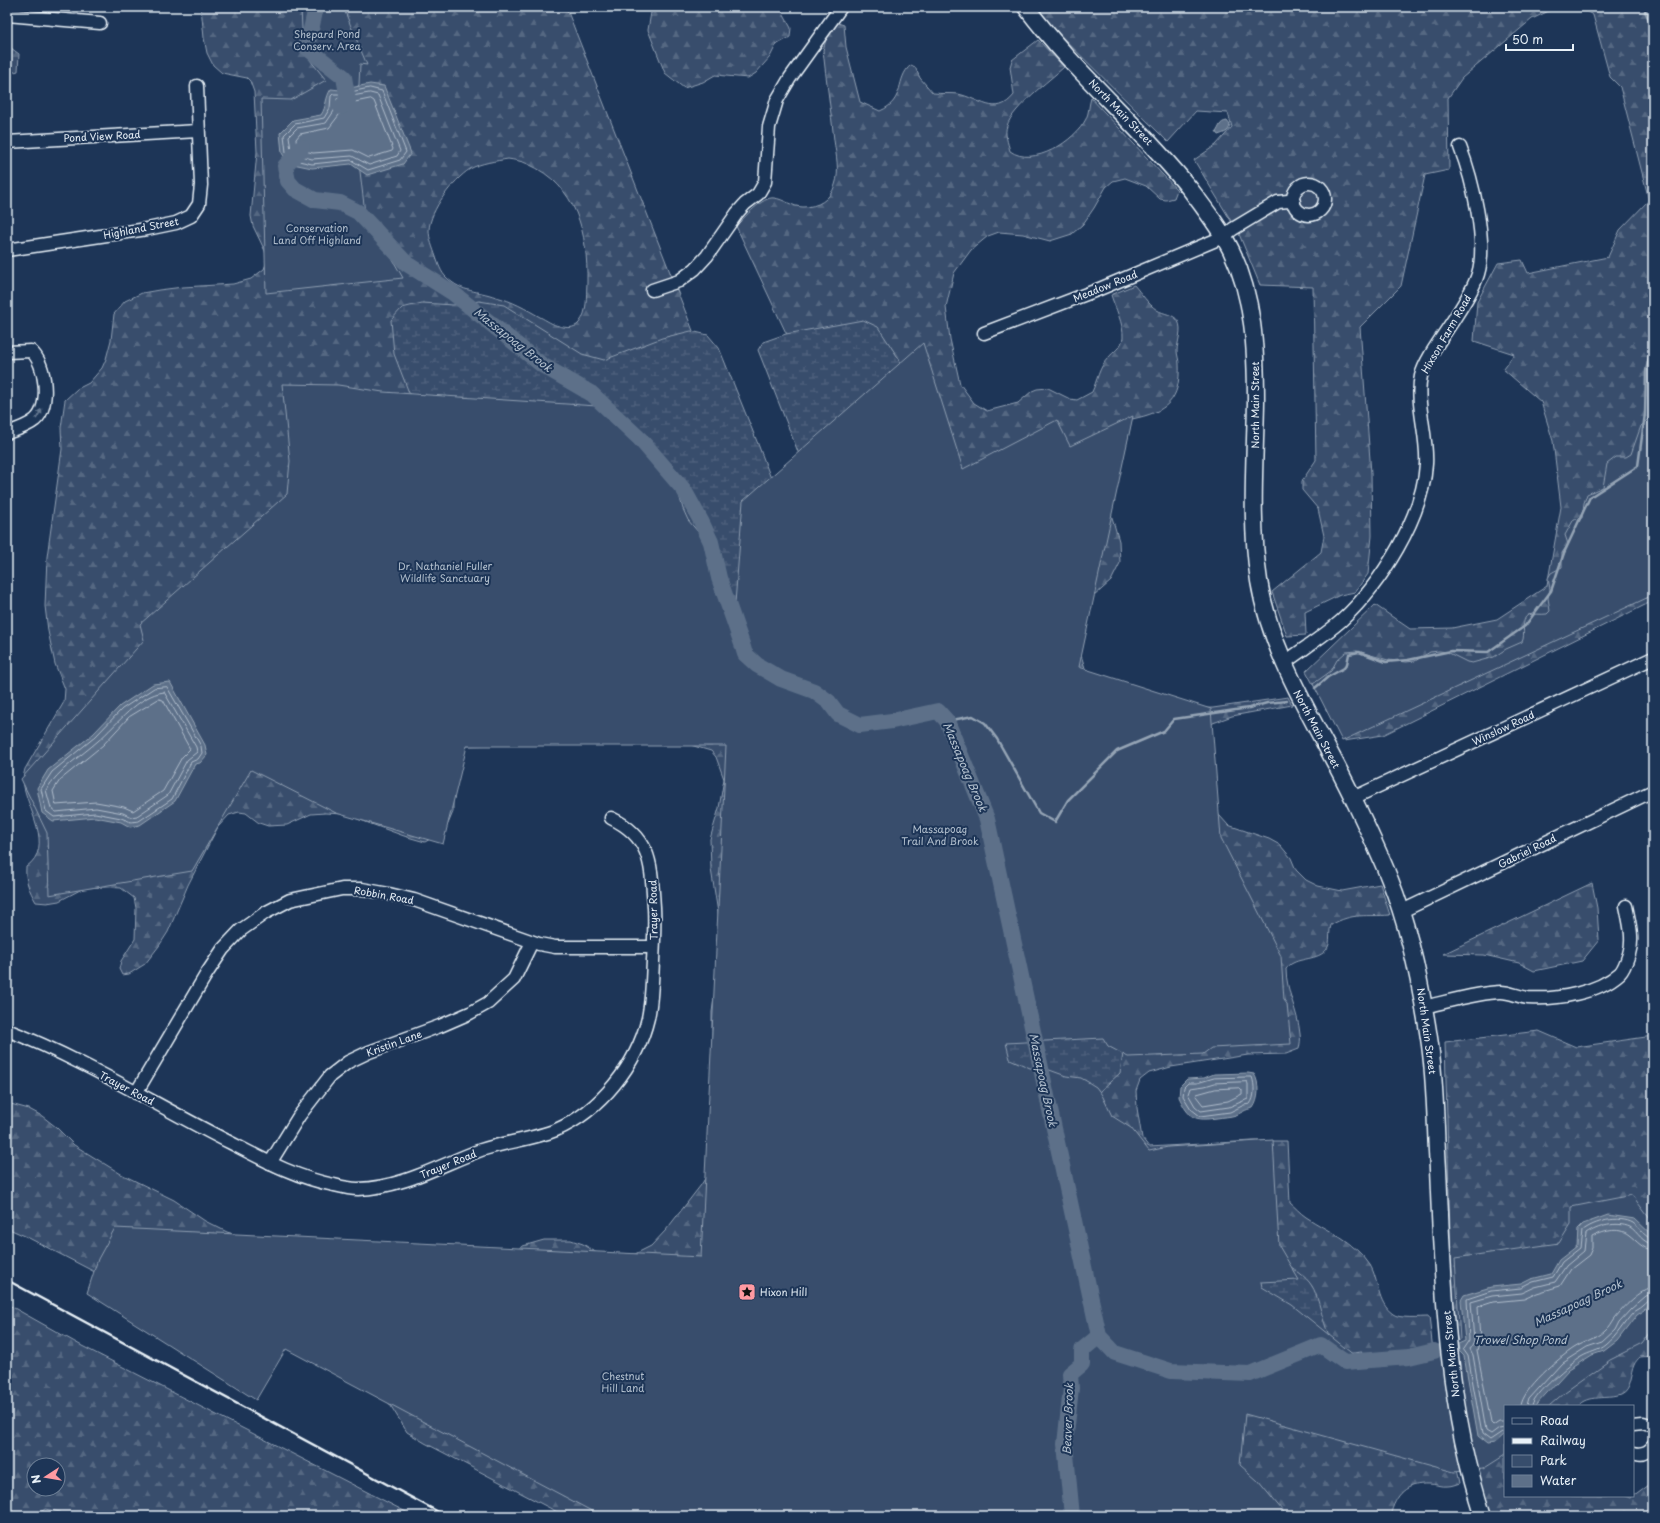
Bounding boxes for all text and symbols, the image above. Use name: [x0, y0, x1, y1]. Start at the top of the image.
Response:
park label: Shepard Pond Conserv. Area: [293, 26, 362, 53]
scale bar: [1506, 26, 1573, 52]
text: 50 m: [1512, 30, 1543, 48]
street label: North Main Street: [1086, 75, 1157, 148]
street label: Pond View Road: [63, 126, 141, 145]
street label: Highland Street: [102, 213, 180, 242]
park label: Conservation Land Off Highland: [273, 220, 361, 247]
street label: Meadow Road: [1070, 266, 1139, 305]
street label: Hixson Farm Road: [1417, 291, 1474, 376]
water label: Massapoag Brook: [470, 304, 557, 376]
street label: North Main Street: [1247, 362, 1262, 448]
one-way arrow: [36, 408, 43, 420]
park label: Dr. Nathaniel Fuller Wildlife Sanctuary: [398, 558, 492, 585]
street label: North Main Street: [1290, 687, 1344, 771]
street label: Winslow Road: [1469, 706, 1537, 749]
water label: Massapoag Brook: [939, 720, 992, 815]
park label: Massapoag Trail And Brook: [901, 821, 979, 848]
street label: Gabriel Road: [1495, 830, 1558, 871]
street label: Trayer Road: [644, 880, 661, 940]
street label: Robbin Road: [353, 882, 415, 907]
street label: North Main Street: [1414, 987, 1441, 1075]
street label: Kristin Lane: [364, 1025, 424, 1060]
water label: Massapoag Brook: [1025, 1031, 1062, 1129]
street label: Trayer Road: [97, 1067, 157, 1108]
street label: Trayer Road: [417, 1145, 479, 1182]
water label: Massapoag Brook: [1531, 1274, 1625, 1330]
place icon: Hixon Hill: [737, 1282, 757, 1302]
place label: Hixon Hill: [760, 1284, 807, 1299]
street label: North Main Street: [1438, 1310, 1462, 1398]
water label: Trowel Shop Pond: [1474, 1331, 1568, 1348]
park label: Chestnut Hill Land: [602, 1368, 644, 1395]
water label: Beaver Brook: [1058, 1382, 1077, 1455]
legend: [1504, 1405, 1634, 1497]
text: Road: [1540, 1411, 1569, 1429]
text: Railway: [1540, 1431, 1586, 1449]
text: Park: [1540, 1451, 1567, 1469]
north arrow: [26, 1457, 66, 1497]
text: Water: [1540, 1471, 1577, 1489]
text: N: [26, 1473, 45, 1485]

